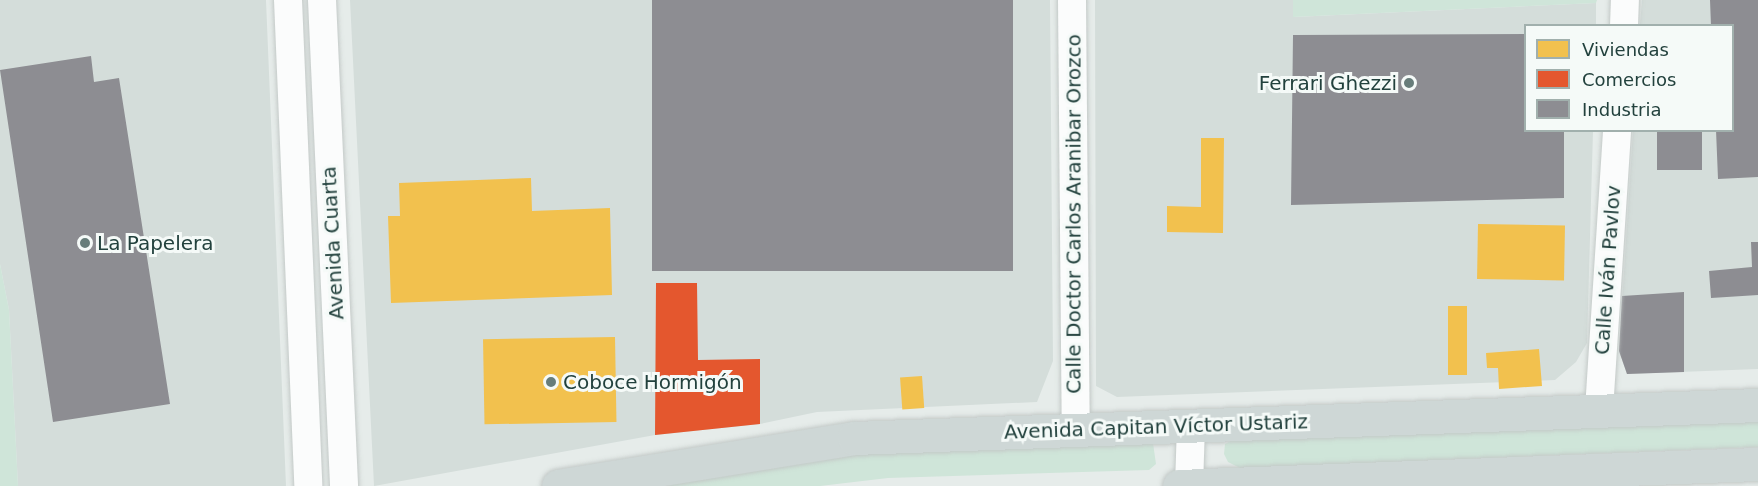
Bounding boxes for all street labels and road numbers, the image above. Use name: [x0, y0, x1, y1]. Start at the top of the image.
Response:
street label: Calle Doctor Carlos Aranibar Orozco: [1062, 34, 1086, 394]
street label: Avenida Cuarta: [317, 166, 349, 320]
street label: Calle Iván Pavlov: [1590, 184, 1626, 356]
street label: Avenida Capitan Víctor Ustariz: [1004, 410, 1308, 444]

